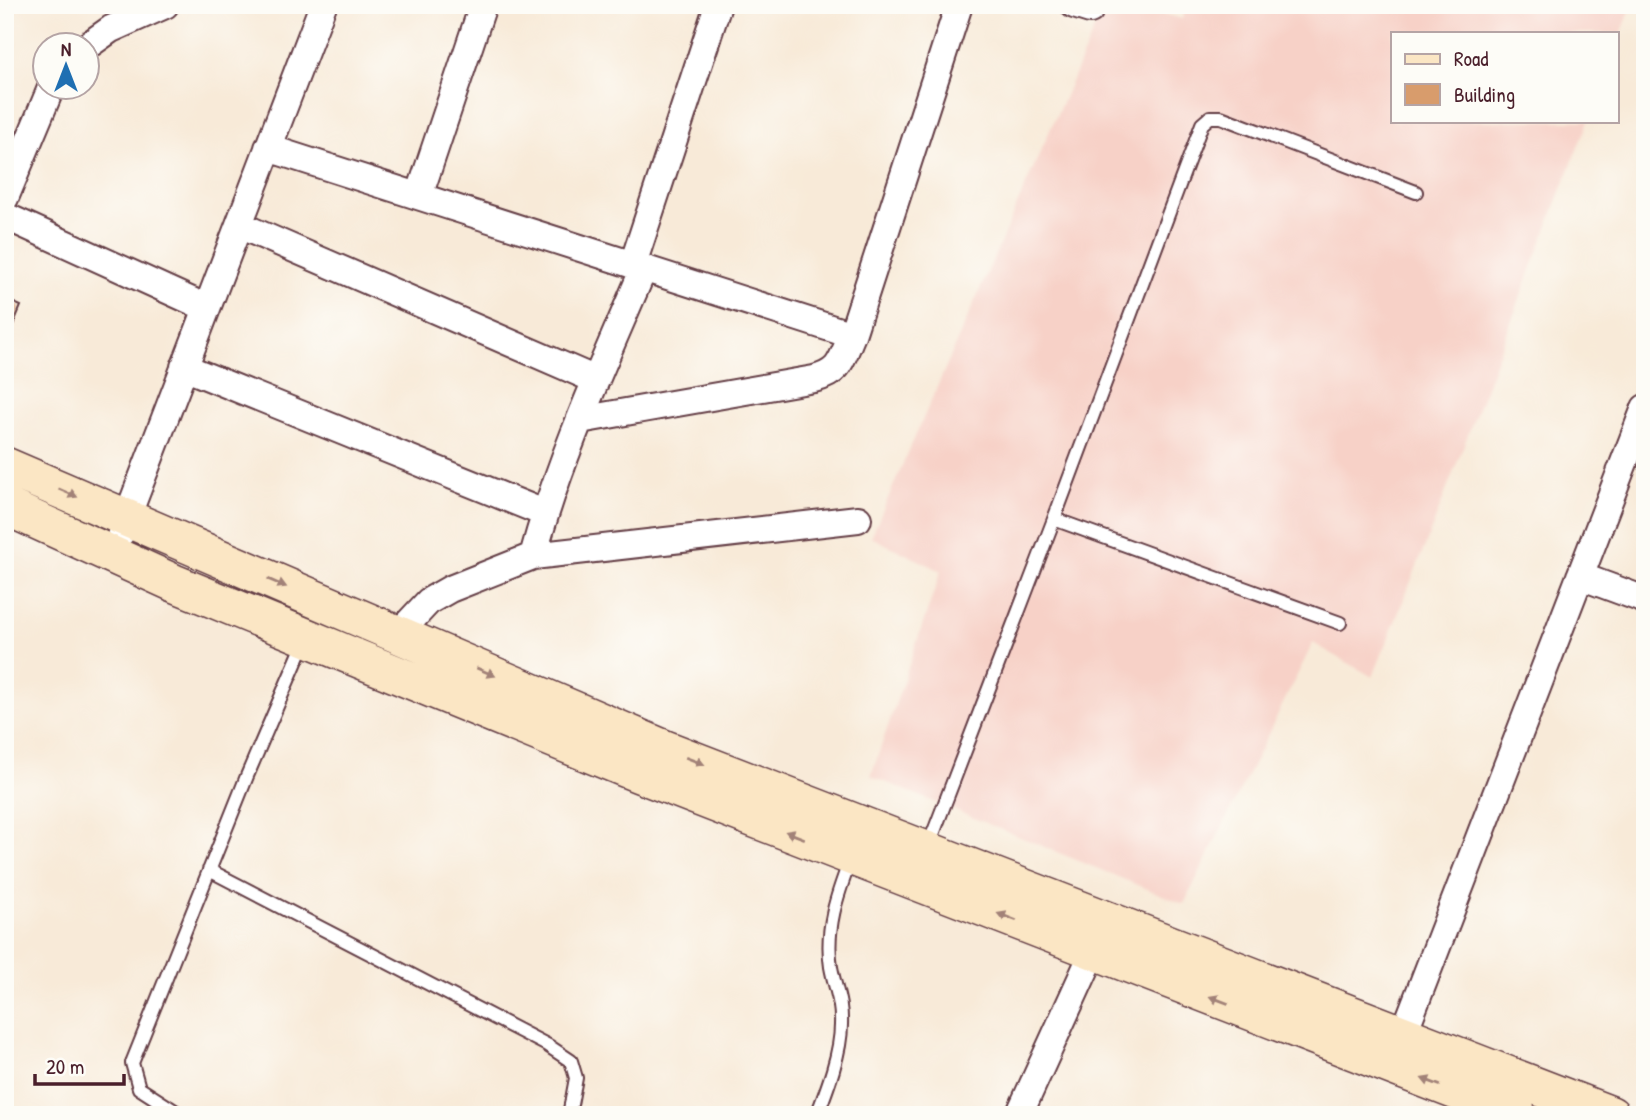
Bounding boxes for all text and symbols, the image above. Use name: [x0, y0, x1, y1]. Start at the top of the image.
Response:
north arrow: [32, 32, 102, 102]
legend: [1391, 32, 1618, 122]
text: N: [61, 36, 71, 62]
text: Road: [1454, 44, 1488, 73]
text: Building: [1454, 80, 1515, 109]
one-way arrow: [58, 487, 78, 499]
one-way arrow: [267, 577, 287, 589]
one-way arrow: [476, 667, 497, 678]
one-way arrow: [685, 756, 706, 767]
one-way arrow: [784, 829, 805, 840]
one-way arrow: [996, 912, 1017, 923]
one-way arrow: [1208, 994, 1229, 1005]
scale bar: [35, 1043, 124, 1087]
text: 20 m: [46, 1052, 84, 1081]
one-way arrow: [1420, 1076, 1441, 1087]

